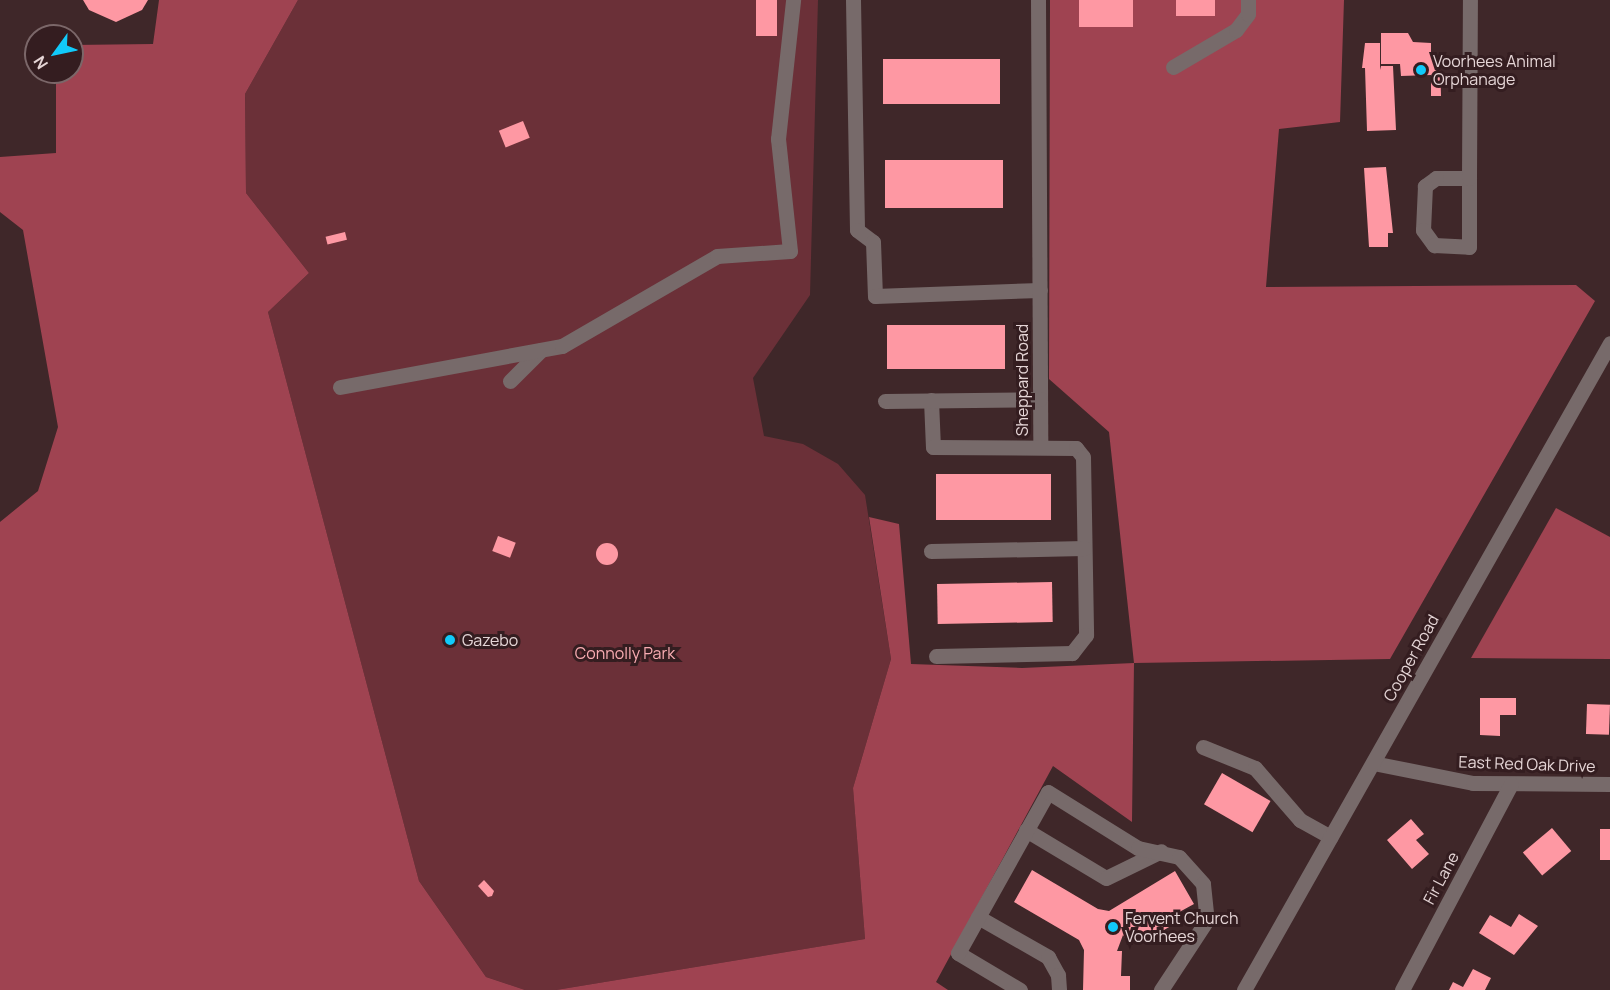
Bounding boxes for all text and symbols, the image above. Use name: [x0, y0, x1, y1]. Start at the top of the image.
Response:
north arrow: [24, 24, 84, 84]
place label: Voorhees Animal Orphanage: [1433, 51, 1556, 89]
text: N: [28, 52, 53, 74]
marker: Voorhees Animal Orphanage: [1414, 63, 1428, 77]
street label: Sheppard Road: [1012, 324, 1032, 436]
street label: Cooper Road: [1379, 611, 1443, 705]
place label: Gazebo: [462, 630, 518, 650]
marker: Gazebo: [443, 633, 457, 647]
park label: Connolly Park: [575, 643, 675, 663]
street label: East Red Oak Drive: [1458, 752, 1596, 776]
street label: Fir Lane: [1419, 848, 1463, 908]
place label: Fervent Church Voorhees: [1125, 908, 1238, 946]
marker: Fervent Church Voorhees: [1106, 920, 1120, 934]

